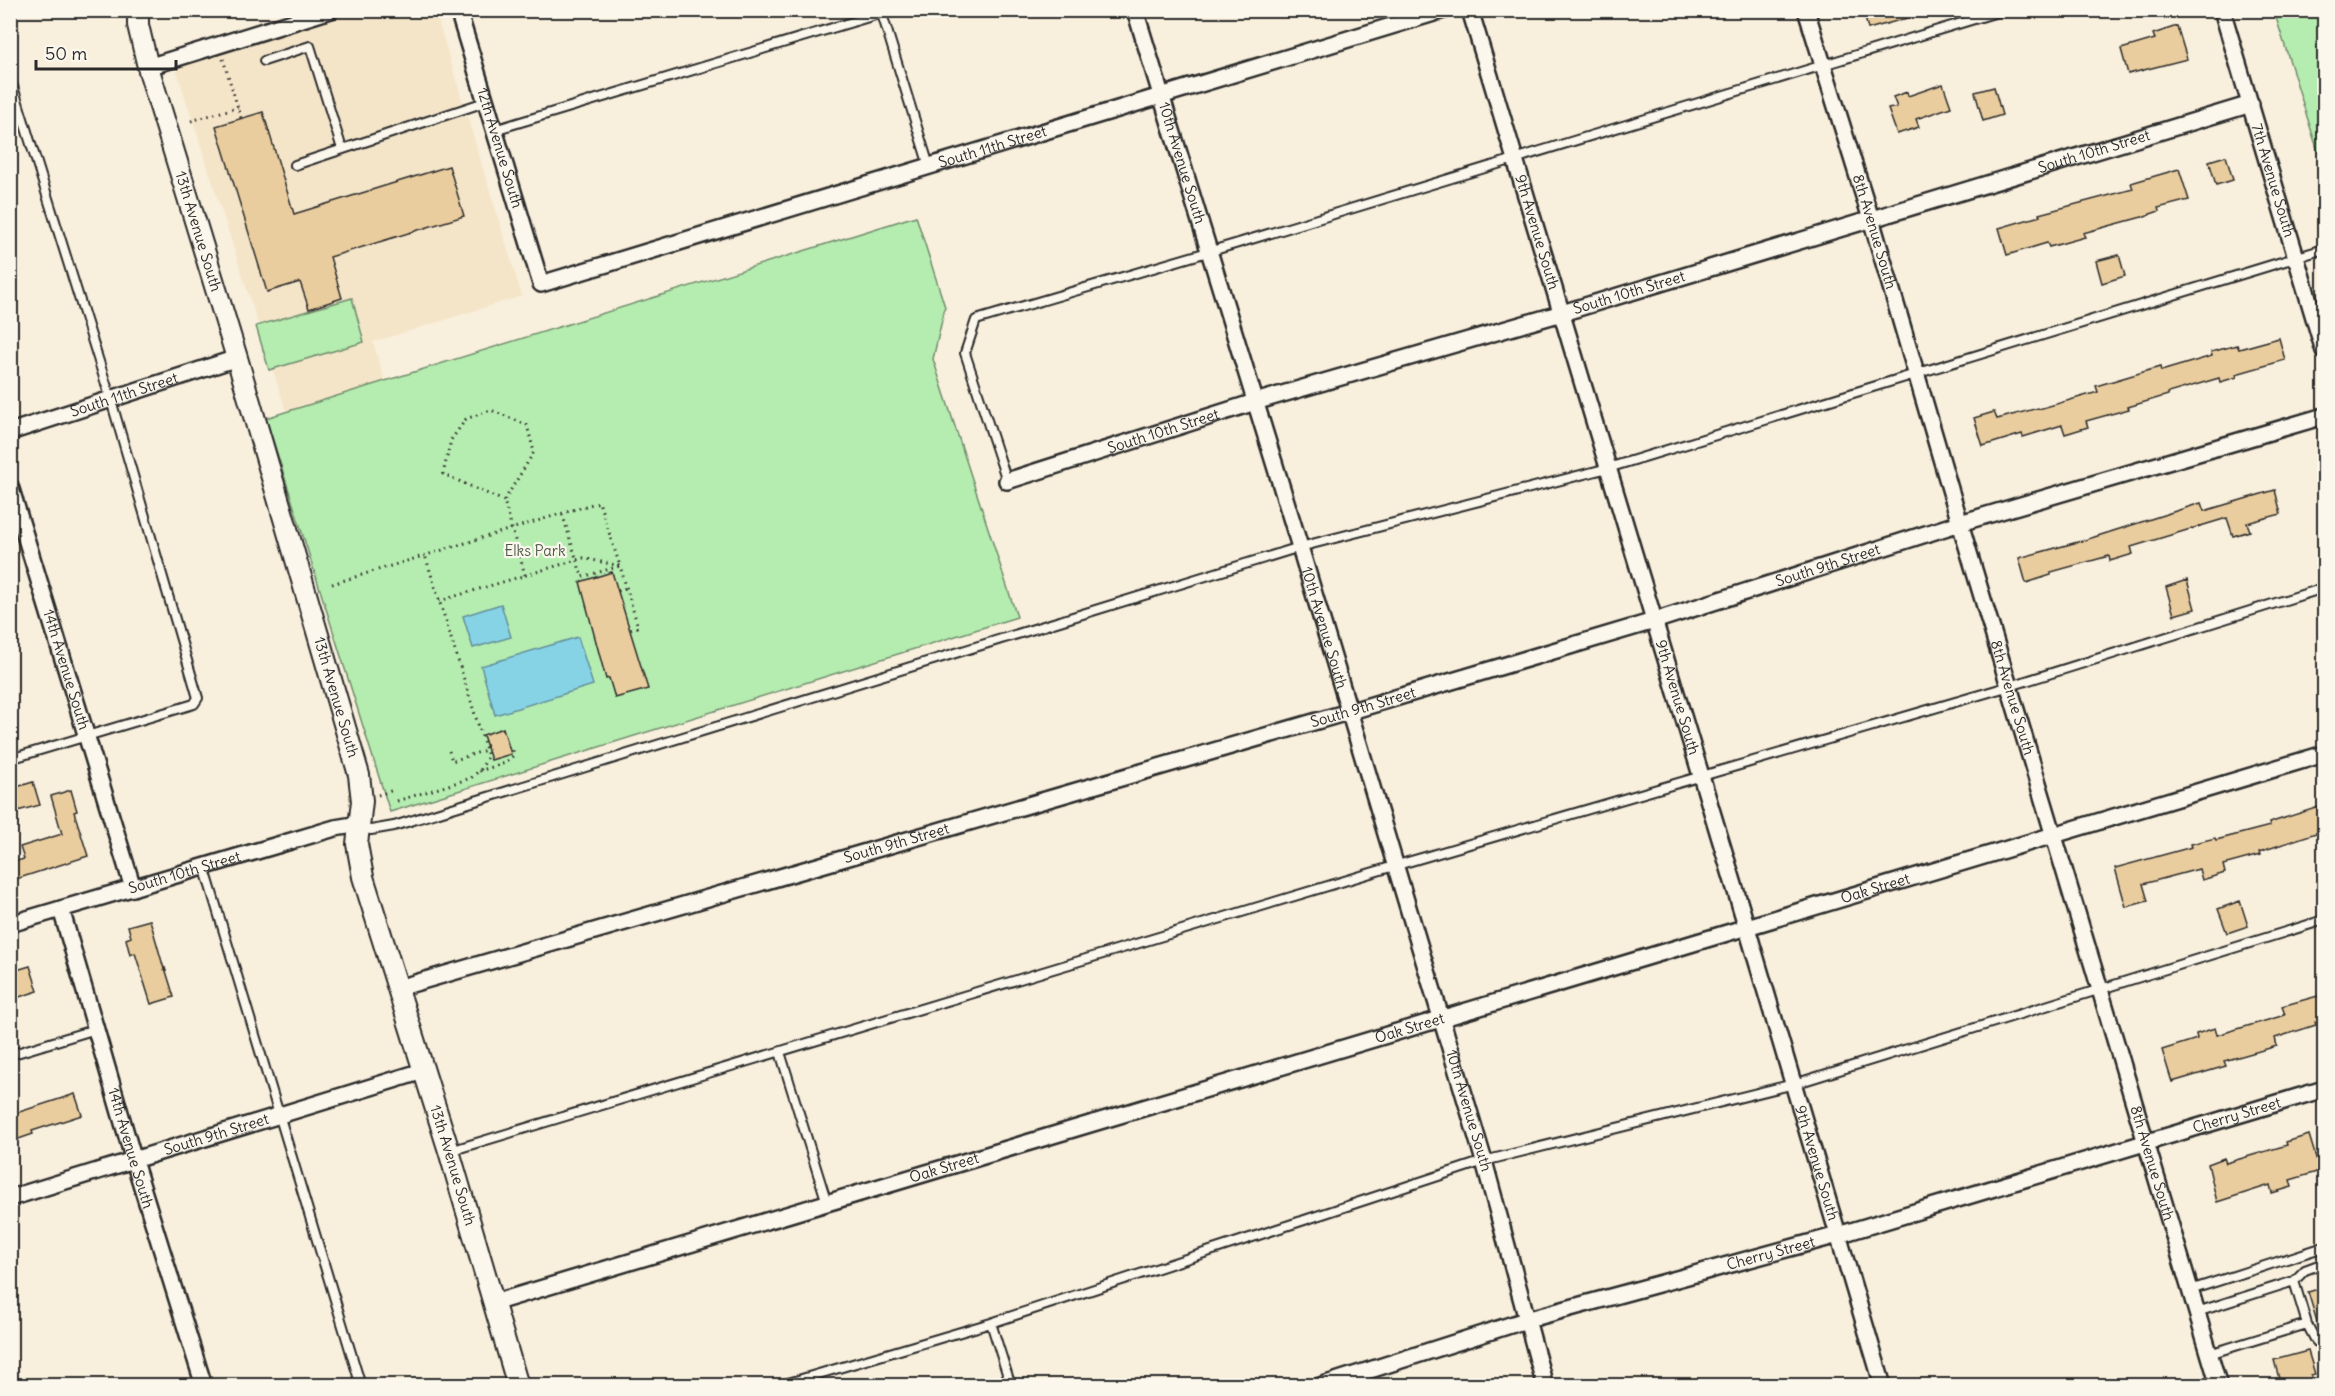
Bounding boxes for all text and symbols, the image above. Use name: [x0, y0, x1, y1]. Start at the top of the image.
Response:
scale bar: [36, 33, 176, 71]
text: 50 m: [45, 42, 87, 65]
street label: 12th Avenue South: [473, 85, 527, 210]
street label: 10th Avenue South: [1155, 100, 1210, 226]
street label: South 11th Street: [936, 121, 1049, 172]
street label: 7th Avenue South: [2248, 121, 2300, 240]
street label: South 10th Street: [2036, 125, 2152, 177]
street label: 13th Avenue South: [171, 169, 226, 294]
street label: 9th Avenue South: [1511, 172, 1564, 292]
street label: 8th Avenue South: [1849, 172, 1901, 292]
street label: South 10th Street: [1571, 266, 1687, 318]
street label: South 11th Street: [68, 368, 180, 421]
street label: South 10th Street: [1105, 404, 1221, 457]
street label: South 9th Street: [1773, 539, 1882, 591]
park label: Elks Park: [504, 541, 566, 560]
street label: 10th Avenue South: [1297, 564, 1352, 691]
street label: 14th Avenue South: [39, 607, 94, 732]
street label: 13th Avenue South: [310, 635, 364, 760]
street label: 9th Avenue South: [1652, 637, 1704, 757]
street label: 8th Avenue South: [1987, 638, 2039, 758]
street label: South 9th Street: [1308, 682, 1418, 731]
street label: South 9th Street: [841, 818, 951, 867]
street label: South 10th Street: [126, 846, 243, 898]
street label: Oak Street: [1838, 869, 1912, 907]
street label: Oak Street: [1373, 1008, 1447, 1047]
street label: 10th Avenue South: [1442, 1047, 1496, 1174]
street label: 14th Avenue South: [104, 1085, 158, 1211]
street label: Cherry Street: [2190, 1093, 2283, 1137]
street label: 13th Avenue South: [426, 1103, 480, 1228]
street label: 9th Avenue South: [1791, 1103, 1843, 1223]
street label: 8th Avenue South: [2126, 1103, 2179, 1223]
street label: South 9th Street: [161, 1109, 271, 1159]
street label: Oak Street: [907, 1148, 981, 1187]
street label: Cherry Street: [1724, 1232, 1817, 1274]

